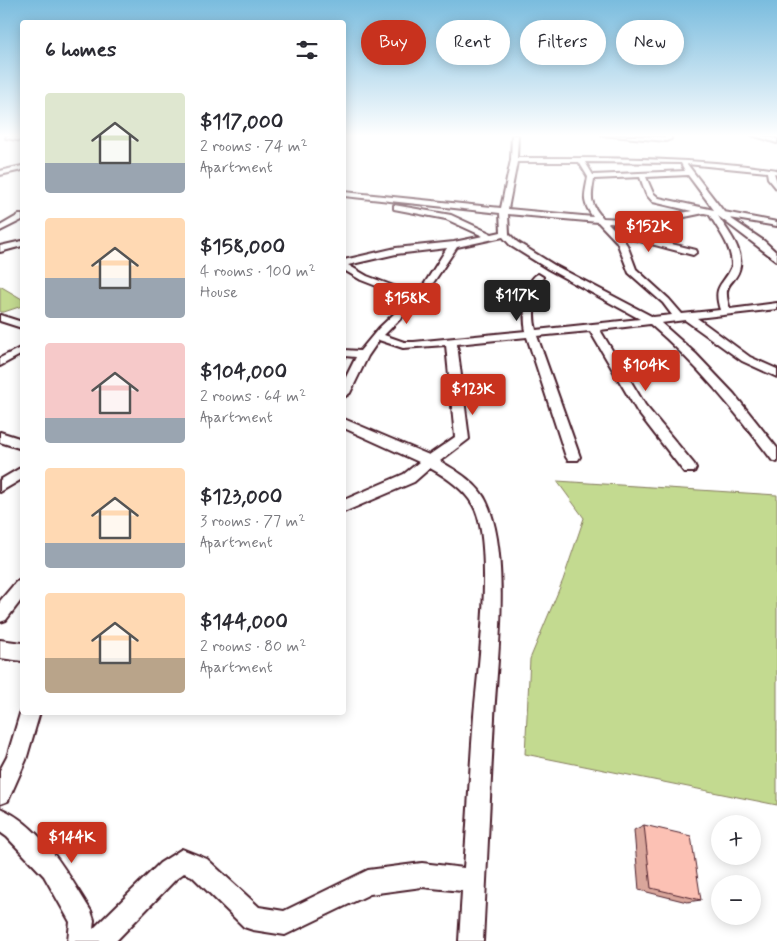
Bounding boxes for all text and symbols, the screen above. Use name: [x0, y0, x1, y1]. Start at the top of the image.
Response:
chip: Buy: [361, 20, 426, 65]
chip: Rent: [436, 20, 510, 65]
chip: Filters: [520, 20, 606, 65]
chip: New: [616, 20, 684, 65]
text: 6 homes: [45, 36, 116, 64]
icon: filters: [293, 36, 321, 64]
text: $117,000: [200, 108, 283, 136]
icon: home: [85, 113, 145, 173]
text: 2 rooms · 74 m²: [200, 136, 308, 157]
text: Apartment: [200, 157, 273, 178]
pin: $152K: [614, 210, 684, 253]
text: $152K: [626, 216, 672, 237]
text: $158,000: [200, 233, 285, 261]
icon: home: [85, 238, 145, 298]
text: 4 rooms · 100 m²: [200, 261, 316, 282]
pin: $117K: [482, 280, 552, 322]
text: House: [200, 282, 238, 303]
pin: $158K: [372, 282, 442, 325]
text: $117K: [495, 285, 539, 306]
text: $158K: [384, 288, 430, 309]
pin: $104K: [611, 350, 681, 392]
text: $104K: [623, 355, 669, 376]
text: $104,000: [200, 358, 287, 386]
icon: home: [85, 363, 145, 423]
pin: $123K: [438, 374, 508, 416]
text: $123K: [452, 379, 494, 400]
text: 2 rooms · 64 m²: [200, 386, 306, 407]
text: Apartment: [200, 407, 273, 428]
text: $123,000: [200, 483, 282, 511]
icon: home: [85, 488, 145, 548]
text: 3 rooms · 77 m²: [200, 511, 305, 532]
text: Apartment: [200, 532, 273, 553]
text: $144,000: [200, 608, 288, 636]
icon: home: [85, 613, 145, 673]
text: 2 rooms · 80 m²: [200, 636, 306, 657]
text: Apartment: [200, 657, 273, 678]
map controls: [711, 815, 761, 925]
button: +: [711, 815, 761, 865]
pin: $144K: [37, 822, 107, 864]
text: $144K: [49, 827, 96, 848]
button: −: [711, 875, 761, 925]

